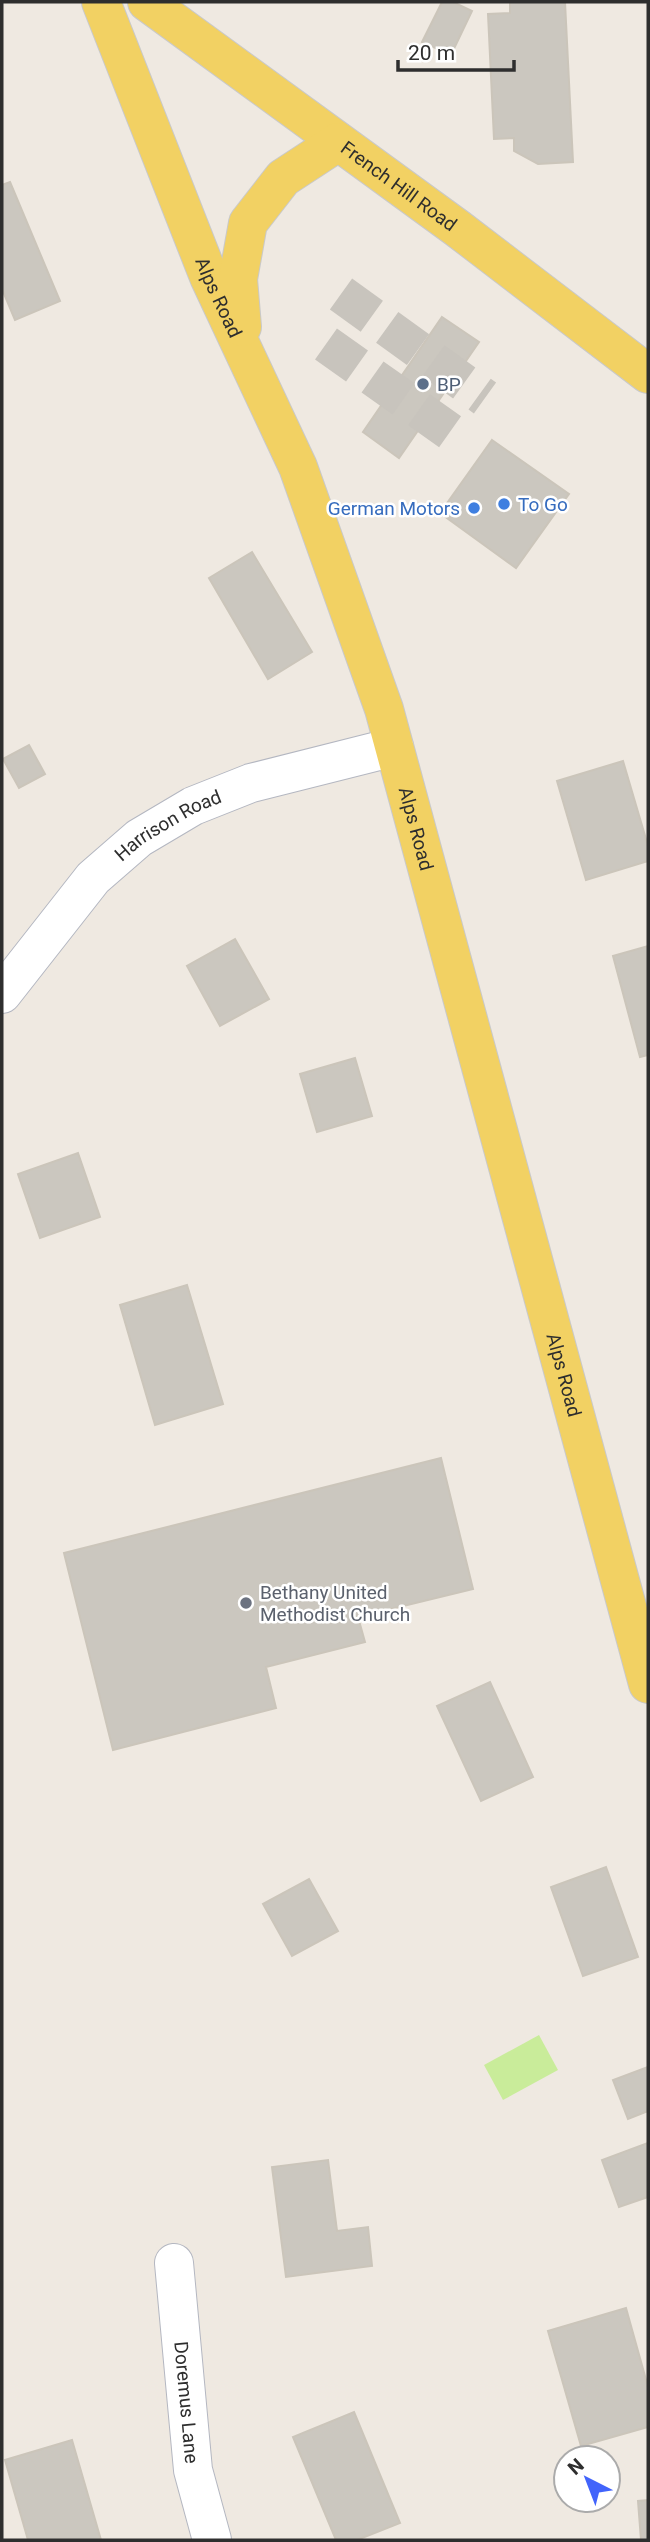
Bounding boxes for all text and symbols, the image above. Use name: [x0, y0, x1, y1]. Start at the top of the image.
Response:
scale bar: [398, 28, 514, 72]
text: 20 m: [408, 41, 455, 65]
street label: French Hill Road: [336, 136, 461, 236]
street label: Alps Road: [190, 254, 247, 341]
place label: BP: [437, 373, 461, 396]
marker: BP: [415, 376, 431, 392]
place label: To Go: [518, 493, 568, 516]
marker: To Go: [496, 496, 512, 512]
place label: German Motors: [328, 497, 460, 520]
marker: German Motors: [466, 500, 482, 516]
street label: Alps Road: [394, 784, 438, 873]
street label: Harrison Road: [110, 785, 225, 866]
street label: Alps Road: [542, 1331, 586, 1420]
place label: Bethany United Methodist Church: [260, 1581, 410, 1626]
marker: Bethany United Methodist Church: [238, 1595, 254, 1611]
street label: Doremus Lane: [169, 2340, 203, 2465]
north arrow: [552, 2444, 622, 2514]
text: N: [563, 2454, 589, 2480]

